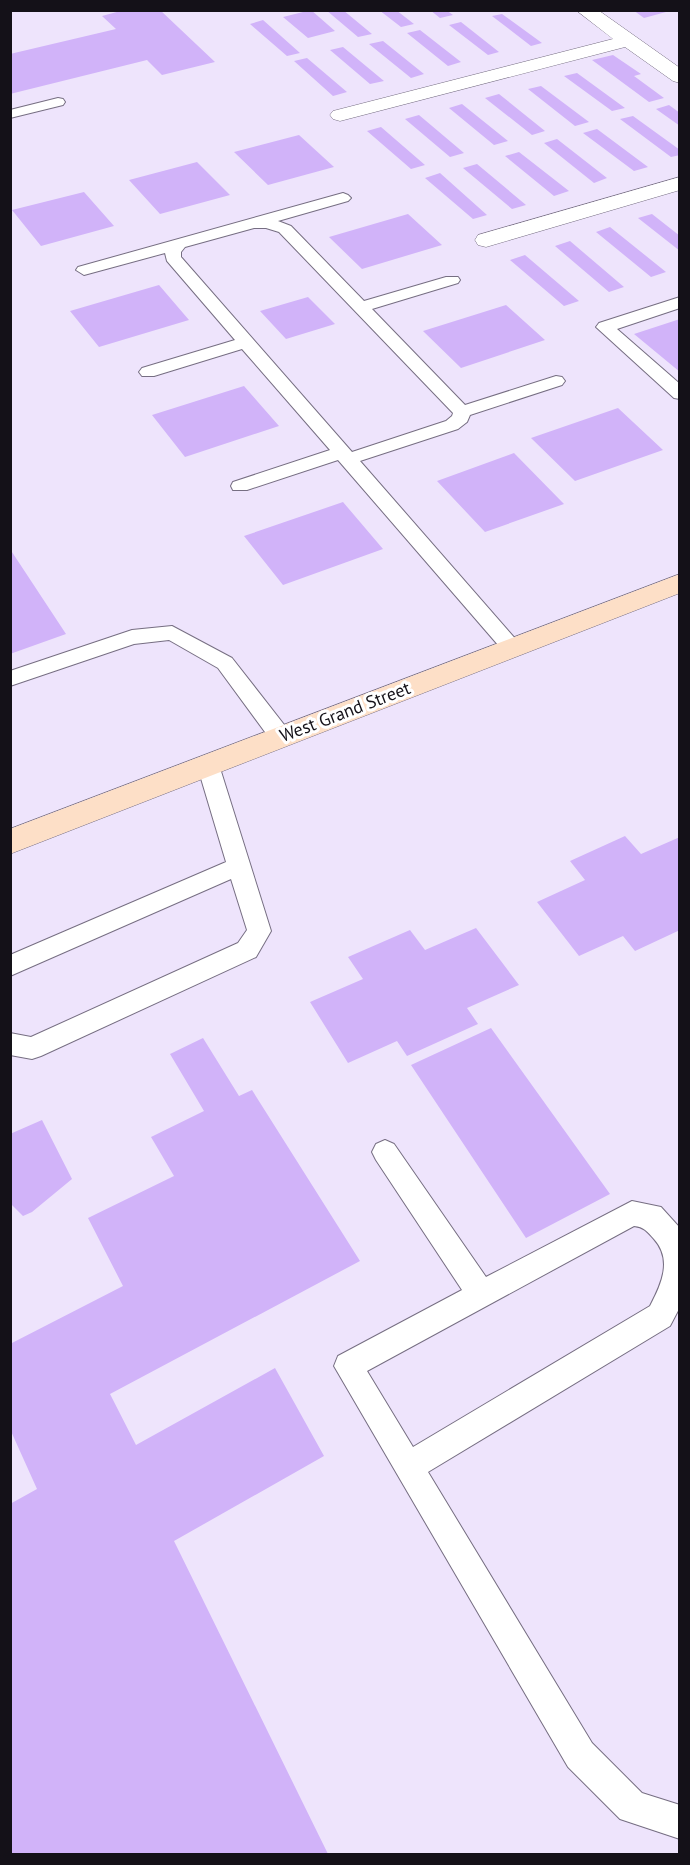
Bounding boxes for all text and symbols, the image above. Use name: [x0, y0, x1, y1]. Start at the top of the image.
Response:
street label: West Grand Street: [276, 676, 413, 747]

